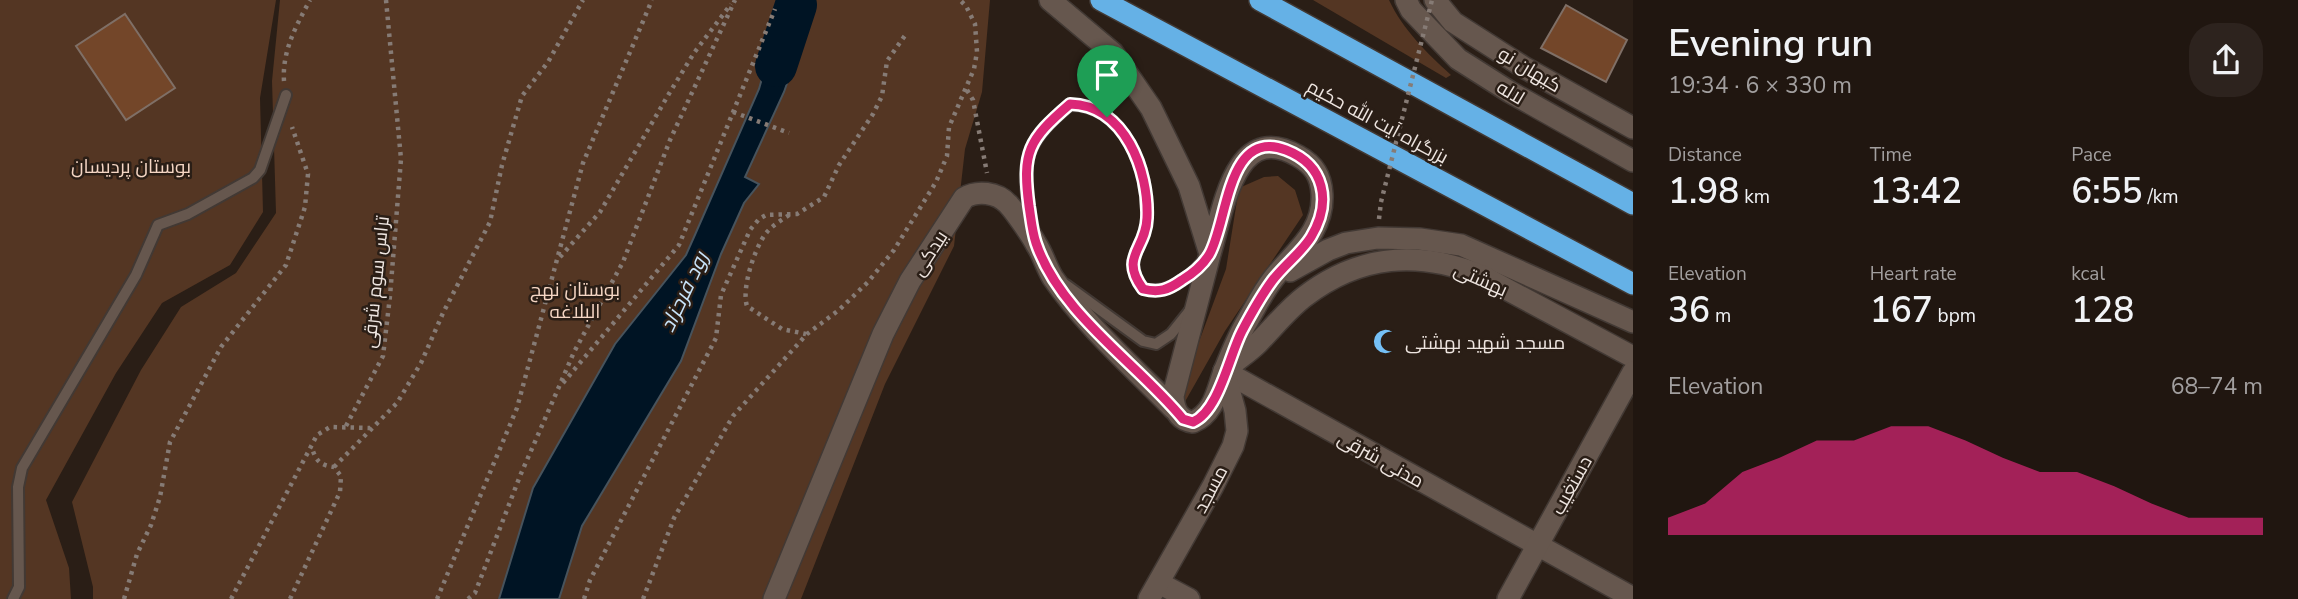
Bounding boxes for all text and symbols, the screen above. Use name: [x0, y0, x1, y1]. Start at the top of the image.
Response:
text: Evening run: [1668, 18, 1873, 69]
button: share: [2189, 23, 2263, 97]
street label: کیهان نو: [1493, 41, 1566, 99]
pin: [1077, 45, 1137, 117]
icon: arrive: [1088, 56, 1126, 94]
text: 19:34 · 6 × 330 m: [1668, 70, 1852, 101]
street label: بزرگراه آیت الله حکیم: [1302, 74, 1453, 170]
street label: لاله: [1492, 74, 1529, 111]
text: Distance: [1668, 142, 1742, 168]
text: Time: [1870, 142, 1912, 168]
text: Pace: [2071, 142, 2112, 168]
park label: بوستان پردیسان: [71, 154, 191, 180]
text: 1.98: [1668, 168, 1739, 215]
text: 13:42: [1870, 168, 1962, 215]
text: 6:55: [2071, 168, 2143, 215]
text: km: [1739, 184, 1770, 210]
text: /km: [2143, 184, 2179, 210]
street label: تراس سوم شرقی: [356, 215, 396, 350]
street label: بیدکی: [905, 226, 954, 281]
water label: رود فرحزاد: [653, 246, 715, 337]
street label: بهشتی: [1450, 257, 1512, 303]
text: Elevation: [1668, 261, 1747, 287]
text: Heart rate: [1870, 261, 1957, 287]
text: kcal: [2071, 261, 2105, 287]
park label: بوستان نهج البلاغه: [530, 277, 620, 325]
text: 36: [1668, 287, 1710, 334]
text: 167: [1870, 287, 1933, 334]
text: 128: [2071, 287, 2134, 334]
text: m: [1710, 303, 1731, 329]
text: bpm: [1933, 303, 1976, 329]
mosque icon: مسجد شهید بهشتی: [1371, 328, 1399, 356]
place label: مسجد شهید بهشتی: [1405, 330, 1565, 356]
text: Elevation: [1668, 371, 1763, 402]
text: 68–74 m: [2171, 371, 2263, 402]
street label: مدنی شرقی: [1333, 426, 1428, 494]
street label: دستغیب: [1545, 451, 1599, 520]
street label: مسجد: [1188, 461, 1234, 518]

